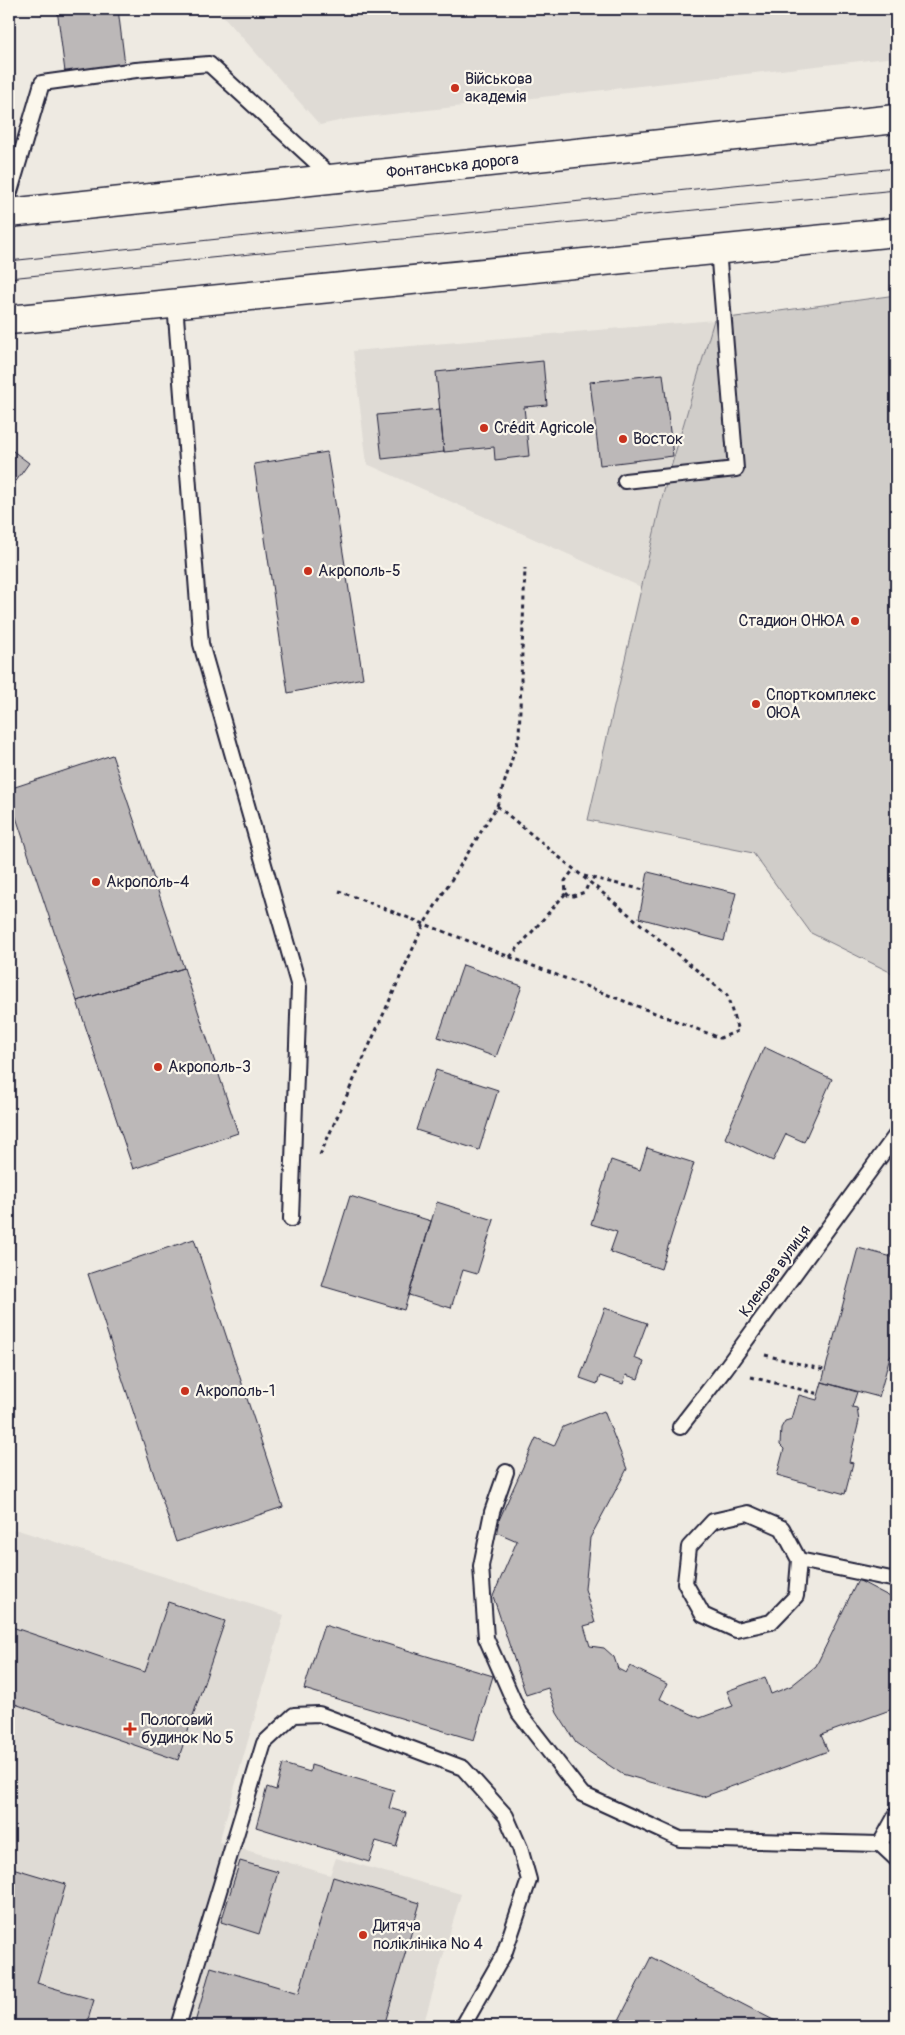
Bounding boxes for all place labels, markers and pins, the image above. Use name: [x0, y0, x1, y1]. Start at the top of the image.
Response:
place label: Військова академія: [465, 69, 532, 107]
marker: Військова академія: [449, 82, 461, 94]
place label: Crédit Agricole: [494, 418, 594, 438]
marker: Crédit Agricole: [478, 422, 490, 434]
place label: Восток: [633, 429, 683, 449]
marker: Восток: [617, 433, 629, 445]
place label: Акрополь-5: [318, 561, 401, 581]
marker: Акрополь-5: [302, 565, 314, 577]
place label: Стадион ОНЮА: [738, 611, 845, 631]
marker: Стадион ОНЮА: [849, 615, 861, 627]
place label: Спорткомплекс ОЮА: [766, 685, 876, 723]
marker: Спорткомплекс ОЮА: [750, 698, 762, 710]
place label: Акрополь-4: [106, 872, 189, 892]
marker: Акрополь-4: [90, 876, 102, 888]
place label: Акрополь-3: [168, 1057, 251, 1077]
marker: Акрополь-3: [152, 1061, 164, 1073]
place label: Акрополь-1: [195, 1381, 275, 1401]
marker: Акрополь-1: [179, 1385, 191, 1397]
place label: Пологовий будинок № 5: [141, 1710, 234, 1748]
marker: Пологовий будинок № 5: [123, 1722, 137, 1736]
place label: Дитяча поліклініка № 4: [372, 1916, 483, 1954]
marker: Дитяча поліклініка № 4: [357, 1929, 369, 1941]

